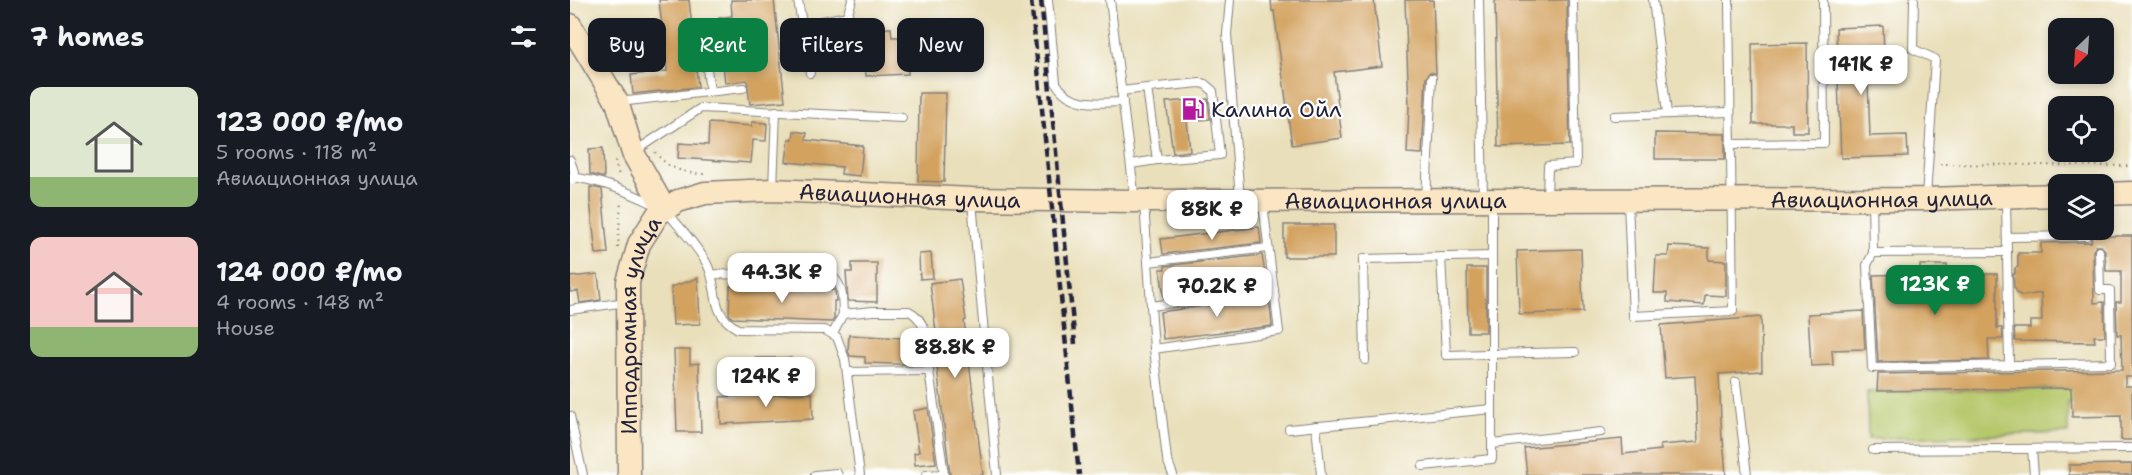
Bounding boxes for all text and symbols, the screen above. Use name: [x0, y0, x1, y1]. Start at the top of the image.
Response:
chip: Buy: [588, 18, 666, 72]
chip: Rent: [678, 18, 768, 72]
chip: Filters: [780, 18, 885, 72]
chip: New: [897, 18, 984, 72]
north arrow: [2048, 18, 2114, 84]
map controls: [2048, 18, 2114, 240]
text: 7 homes: [30, 19, 144, 54]
icon: filters: [507, 20, 540, 53]
pin: 141K ₽: [1812, 45, 1910, 96]
text: 141K ₽: [1828, 51, 1894, 77]
place label: Калина Ойл: [1211, 95, 1342, 124]
fuel station icon: Калина Ойл: [1180, 96, 1206, 122]
button: locate: [2048, 96, 2114, 162]
text: 123 000 ₽/mo: [216, 104, 403, 139]
icon: home: [78, 111, 150, 183]
text: 5 rooms · 118 m²: [216, 139, 377, 165]
text: Авиационная улица: [216, 165, 418, 191]
button: layers: [2048, 174, 2114, 240]
street label: Авиационная улица: [798, 177, 1021, 215]
street label: Авиационная улица: [1771, 183, 1993, 214]
street label: Авиационная улица: [1285, 186, 1507, 216]
pin: 88K ₽: [1170, 190, 1254, 241]
text: 88K ₽: [1181, 196, 1243, 222]
street label: Ипподромная улица: [614, 210, 668, 434]
pin: 44.3K ₽: [727, 253, 837, 304]
text: 124 000 ₽/mo: [216, 254, 403, 289]
text: 44.3K ₽: [742, 259, 822, 285]
icon: home: [78, 261, 150, 333]
pin: 123K ₽: [1886, 265, 1984, 316]
pin: 70.2K ₽: [1162, 267, 1272, 318]
text: 123K ₽: [1900, 271, 1970, 297]
text: 70.2K ₽: [1177, 273, 1257, 299]
text: 4 rooms · 148 m²: [216, 289, 384, 315]
text: House: [216, 315, 275, 341]
pin: 88.8K ₽: [900, 328, 1010, 379]
text: 88.8K ₽: [914, 334, 996, 360]
pin: 124K ₽: [717, 357, 815, 408]
text: 124K ₽: [731, 363, 801, 389]

